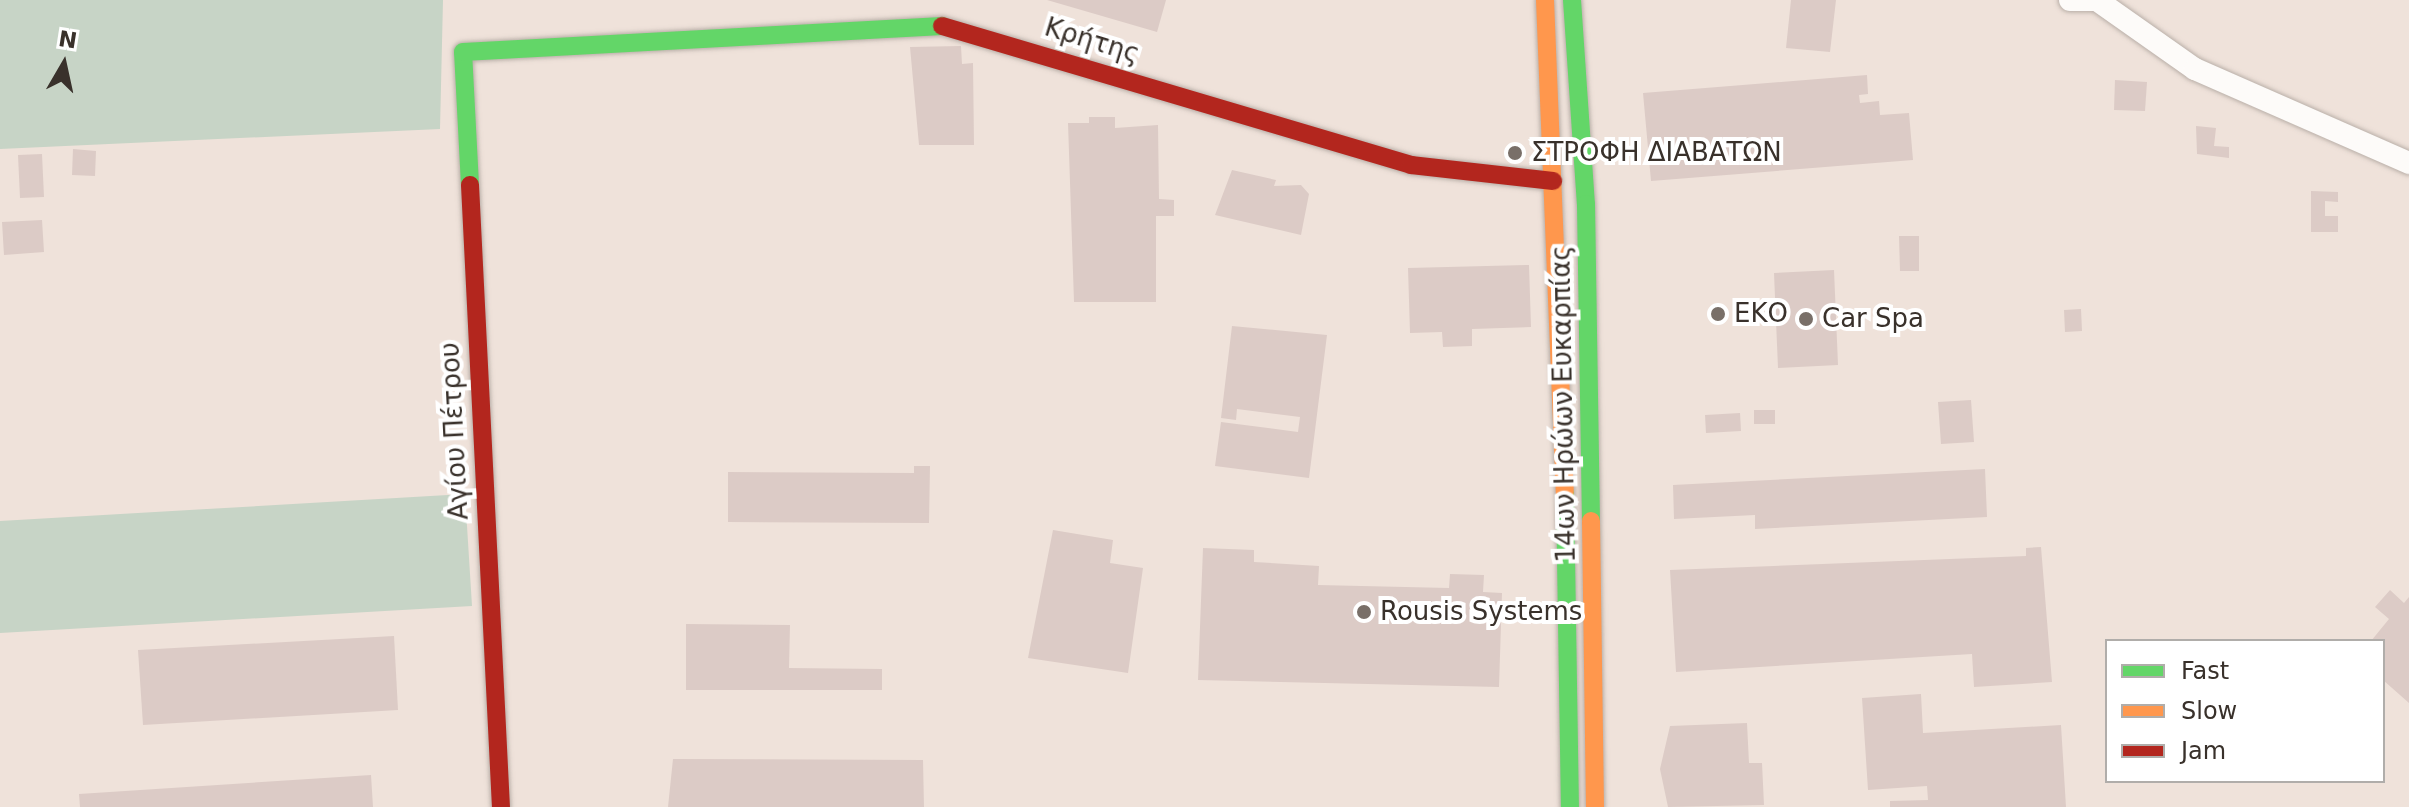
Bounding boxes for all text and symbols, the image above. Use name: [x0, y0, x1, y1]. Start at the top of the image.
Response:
street label: Κρήτης: [1041, 12, 1143, 70]
north arrow: [24, 24, 104, 104]
text: N: [57, 26, 79, 54]
place label: ΣΤΡΟΦΗ ΔΙΑΒΑΤΩΝ: [1531, 137, 1782, 169]
marker: ΣΤΡΟΦΗ ΔΙΑΒΑΤΩΝ: [1506, 144, 1524, 162]
street label: 14ων Ηρώων Ευκαρπίας: [1546, 245, 1582, 563]
place label: ΕΚΟ: [1734, 298, 1788, 330]
place label: Car Spa: [1822, 303, 1924, 335]
marker: ΕΚΟ: [1709, 305, 1727, 323]
marker: Car Spa: [1797, 310, 1815, 328]
street label: Αγίου Πέτρου: [435, 341, 475, 521]
place label: Rousis Systems: [1380, 596, 1582, 628]
marker: Rousis Systems: [1355, 603, 1373, 621]
legend: [2105, 639, 2385, 783]
text: Fast: [2181, 657, 2229, 685]
text: Slow: [2181, 697, 2237, 725]
text: Jam: [2181, 737, 2226, 765]

